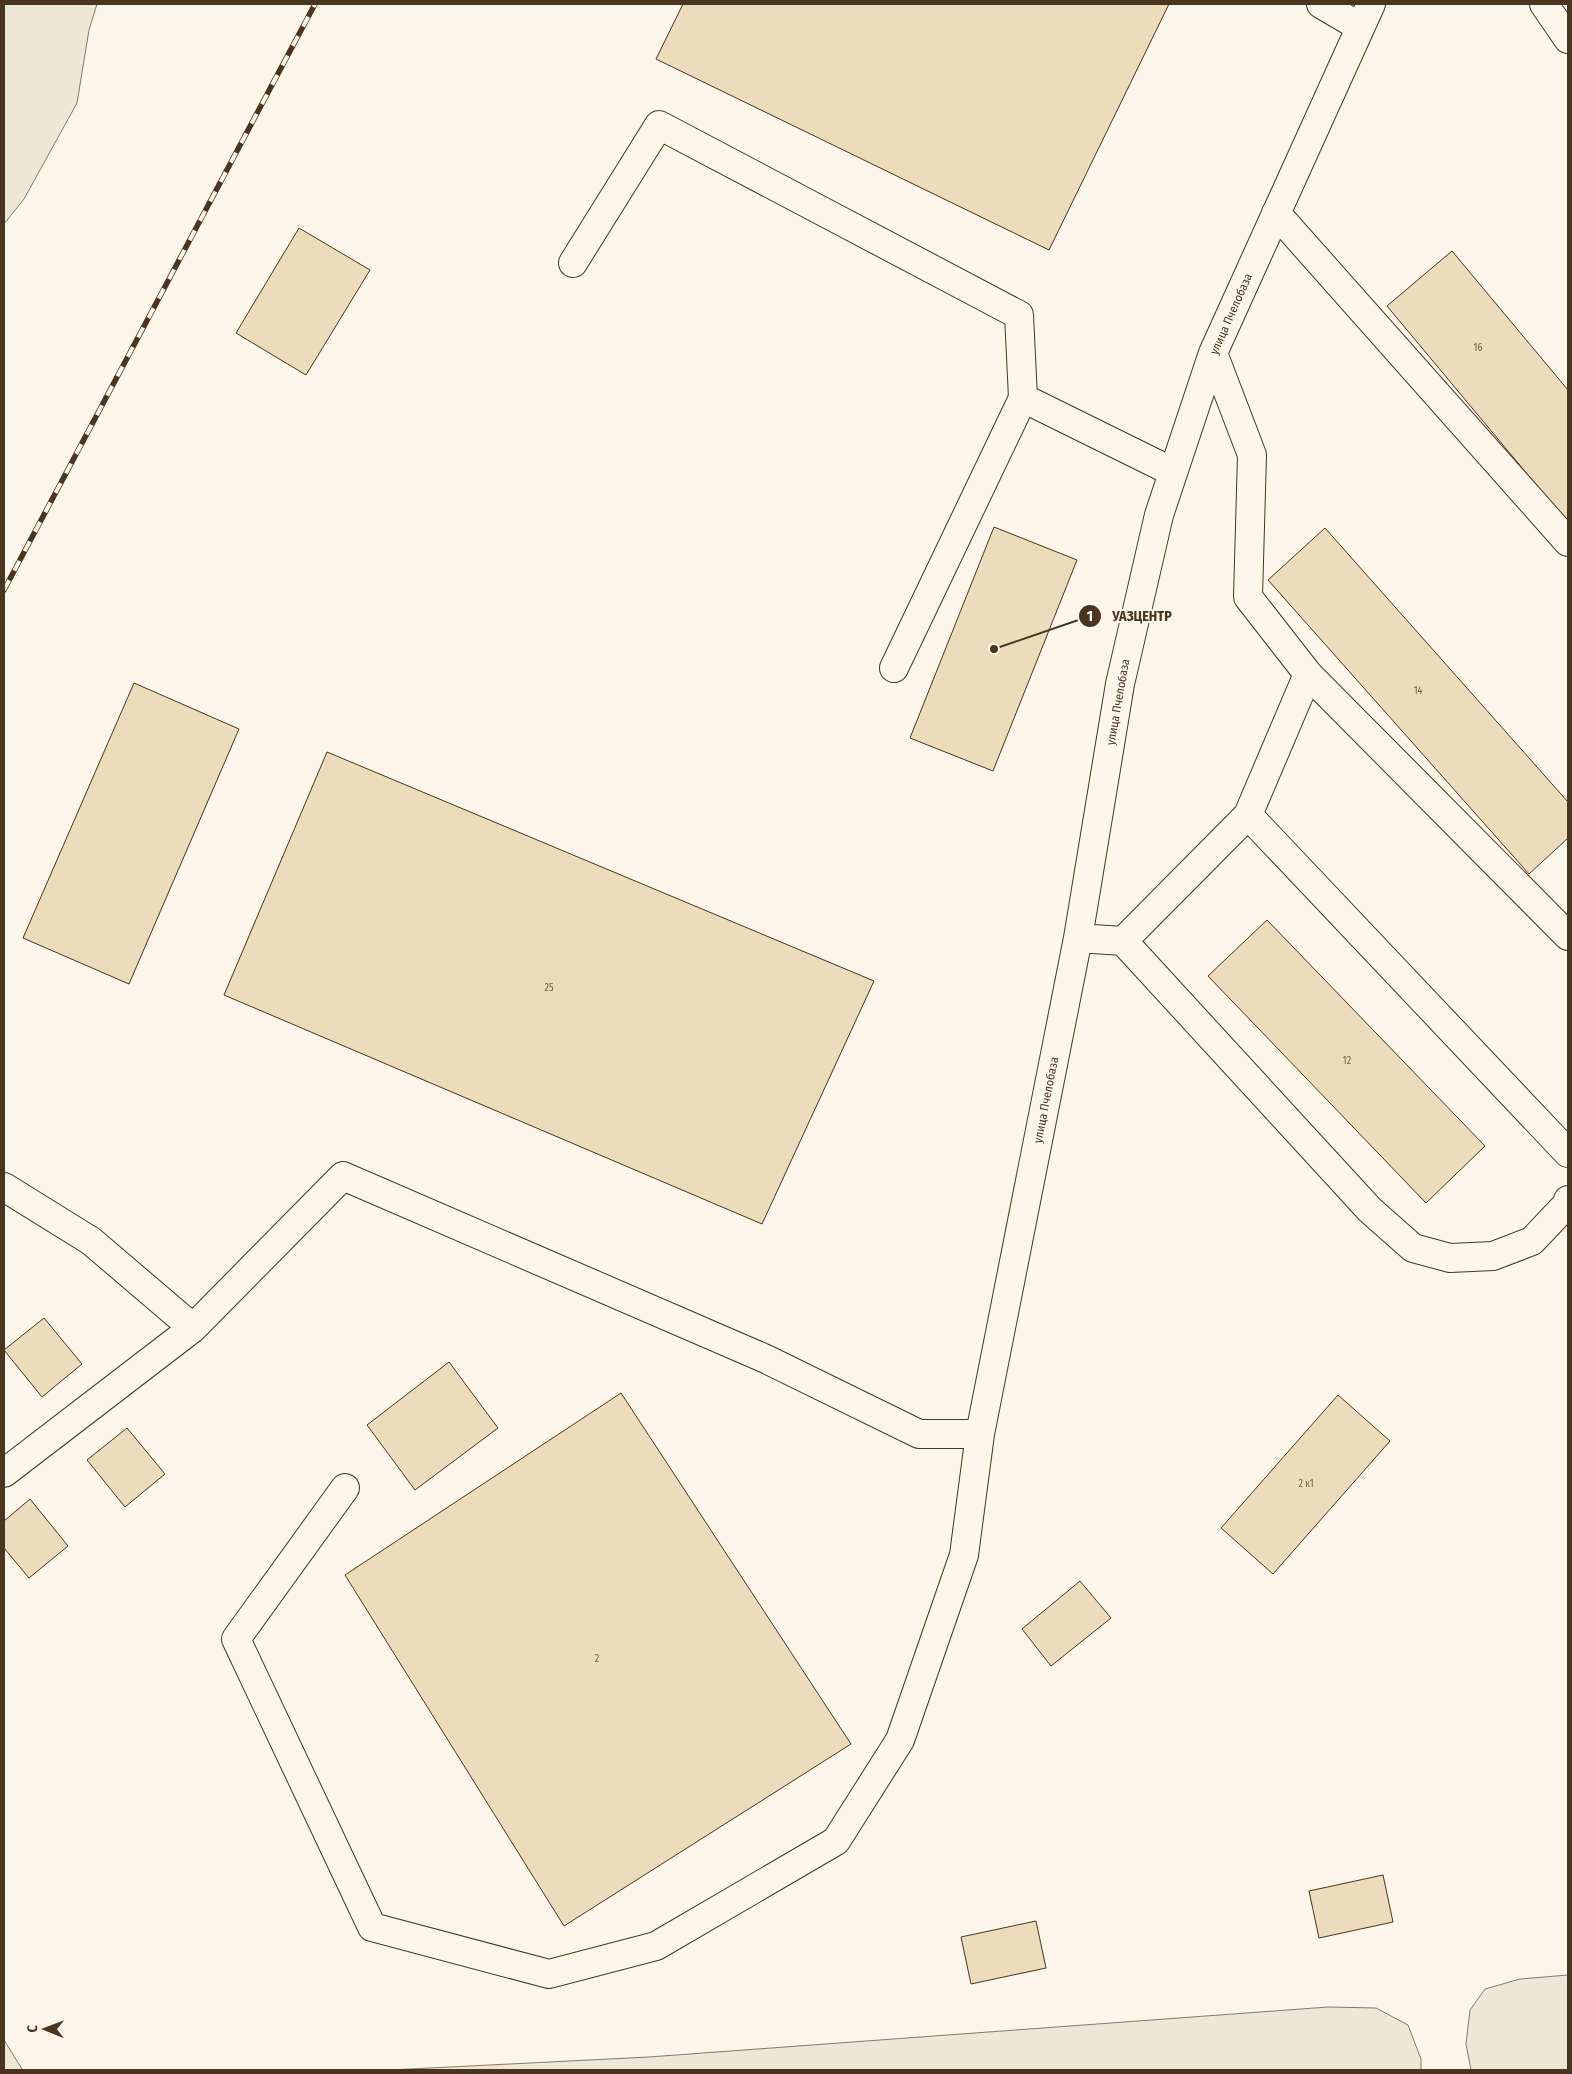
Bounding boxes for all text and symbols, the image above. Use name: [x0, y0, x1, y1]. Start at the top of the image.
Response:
street label: улица Пчелобаза: [1207, 271, 1255, 357]
house number: 16: [1474, 342, 1482, 354]
callout: УАЗЦЕНТР: [1077, 601, 1182, 630]
text: 1: [1087, 607, 1093, 625]
text: УАЗЦЕНТР: [1111, 608, 1172, 625]
street label: улица Пчелобаза: [1104, 658, 1133, 746]
house number: 14: [1414, 685, 1423, 697]
house number: 25: [545, 982, 554, 994]
house number: 12: [1343, 1055, 1352, 1067]
street label: улица Пчелобаза: [1031, 1056, 1061, 1144]
house number: 2 к1: [1298, 1478, 1314, 1490]
house number: 2: [595, 1653, 600, 1665]
north arrow: [20, 2004, 70, 2054]
text: С: [24, 2024, 41, 2033]

